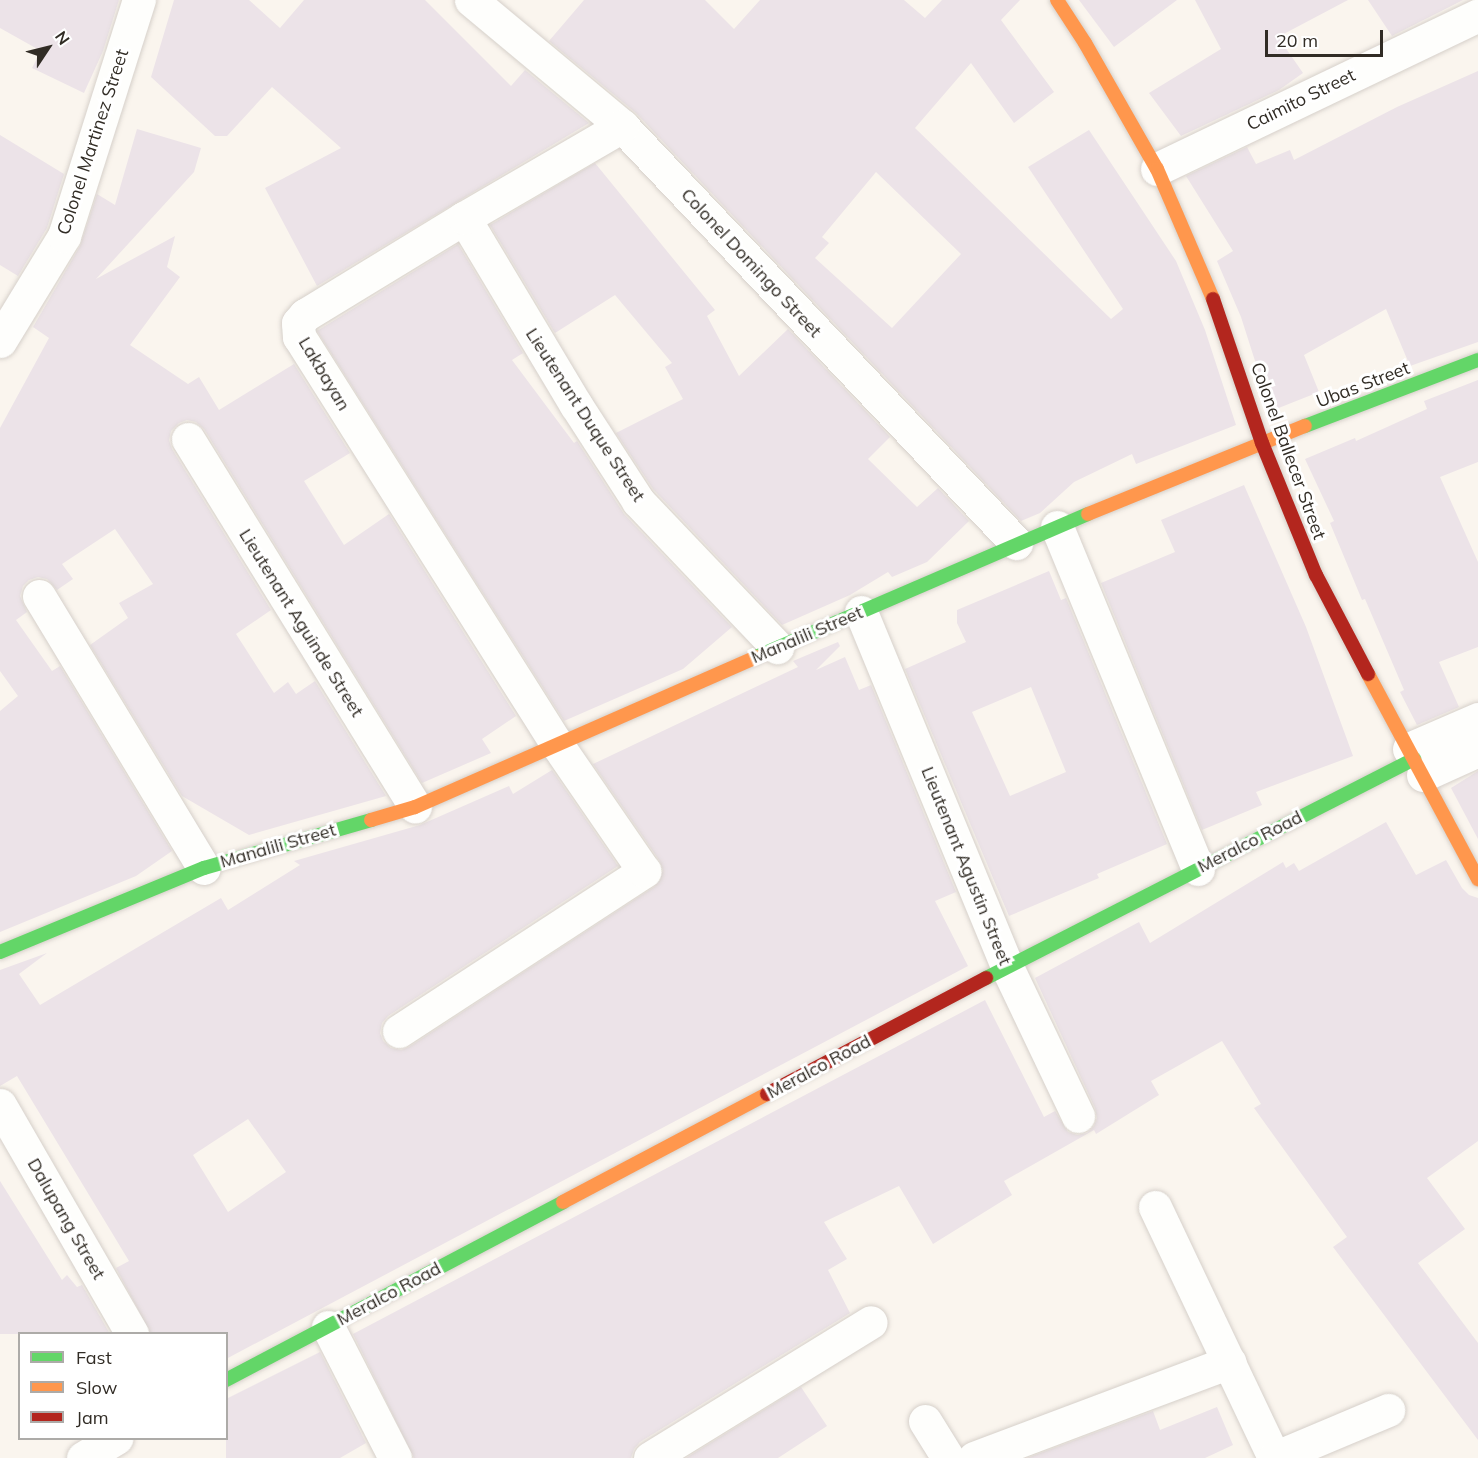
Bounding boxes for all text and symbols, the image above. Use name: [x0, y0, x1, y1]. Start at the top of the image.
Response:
north arrow: [18, 18, 78, 78]
scale bar: [1268, 18, 1386, 56]
text: N: [51, 27, 74, 48]
text: 20 m: [1276, 29, 1318, 52]
street label: Colonel Martinez Street: [53, 47, 133, 237]
street label: Caimito Street: [1243, 64, 1359, 136]
street label: Colonel Domingo Street: [676, 184, 826, 342]
street label: Lieutenant Duque Street: [521, 324, 649, 506]
street label: Lakbayan: [294, 333, 354, 415]
street label: Ubas Street: [1313, 357, 1413, 413]
street label: Colonel Ballecer Street: [1246, 360, 1330, 542]
street label: Lieutenant Aguinde Street: [234, 525, 368, 721]
street label: Manalili Street: [748, 602, 866, 668]
street label: Lieutenant Agustin Street: [916, 764, 1016, 968]
street label: Meralco Road: [1194, 806, 1306, 878]
street label: Manalili Street: [218, 819, 338, 873]
street label: Meralco Road: [763, 1031, 875, 1103]
street label: Dalupang Street: [23, 1155, 109, 1283]
street label: Meralco Road: [333, 1258, 445, 1330]
legend: [18, 1332, 228, 1440]
text: Fast: [76, 1346, 112, 1369]
text: Slow: [76, 1376, 117, 1399]
text: Jam: [76, 1406, 109, 1429]

